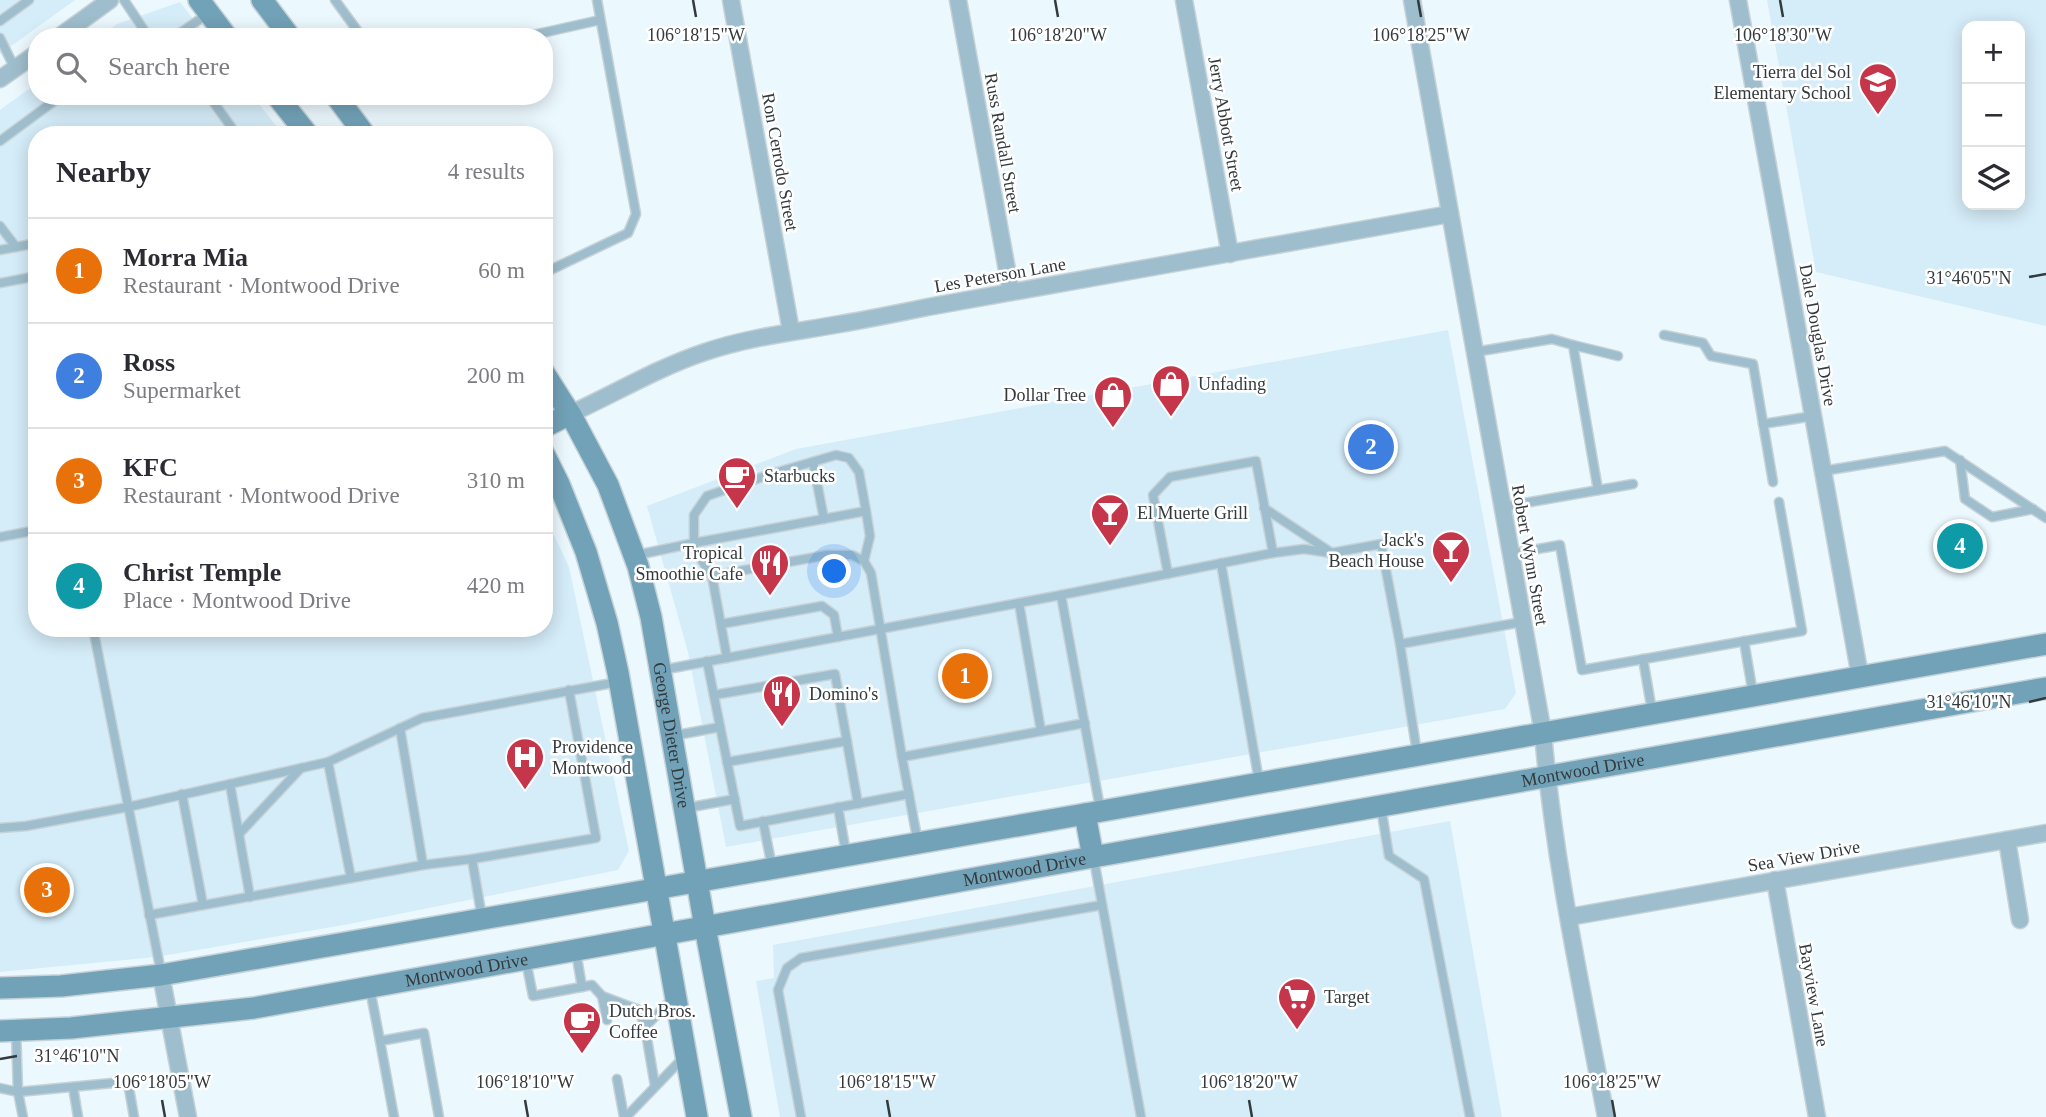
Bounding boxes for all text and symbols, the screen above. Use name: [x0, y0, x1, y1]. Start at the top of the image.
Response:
map controls: [1962, 21, 2025, 210]
button: +: [1962, 21, 2025, 84]
text: 106°18'15"W: [647, 25, 745, 45]
text: 106°18'20"W: [1009, 25, 1107, 45]
text: 106°18'25"W: [1372, 25, 1470, 45]
text: 106°18'30"W: [1734, 25, 1832, 45]
search box: [28, 28, 553, 105]
icon: search: [52, 48, 90, 86]
text: Search here: [108, 52, 230, 81]
street label: Jerry Abbott Street: [1204, 55, 1248, 193]
school or university icon: Tierra del Sol Elementary School: [1857, 61, 1899, 116]
place label: Tierra del Sol Elementary School: [1714, 62, 1851, 103]
street label: Russ Randall Street: [981, 71, 1025, 215]
button: −: [1962, 84, 2025, 147]
street label: Ron Cerrodo Street: [758, 91, 802, 233]
button: layers: [1962, 147, 2025, 210]
text: Nearby: [56, 155, 151, 188]
text: 4 results: [448, 159, 525, 184]
text: Morra Mia: [123, 243, 248, 272]
street label: Les Peterson Lane: [933, 254, 1067, 296]
text: 1: [73, 258, 85, 283]
text: 60 m: [478, 258, 525, 283]
street label: Dale Douglas Drive: [1796, 262, 1840, 408]
text: 31°46'05"N: [1927, 268, 2011, 288]
text: Restaurant · Montwood Drive: [123, 273, 400, 298]
text: Ross: [123, 348, 175, 377]
text: 2: [73, 363, 85, 388]
text: 200 m: [467, 363, 525, 388]
shop icon: Unfading: [1150, 363, 1192, 418]
shop icon: Dollar Tree: [1092, 374, 1134, 429]
place label: Unfading: [1198, 374, 1266, 394]
text: Supermarket: [123, 378, 241, 403]
place label: Dollar Tree: [1004, 385, 1086, 405]
pin: 2: [1348, 421, 1394, 473]
text: KFC: [123, 453, 178, 482]
cafe icon: Starbucks: [716, 455, 758, 510]
place label: Starbucks: [764, 466, 835, 486]
text: 3: [73, 468, 85, 493]
text: 310 m: [467, 468, 525, 493]
text: Restaurant · Montwood Drive: [123, 483, 400, 508]
street label: Robert Wynn Street: [1508, 483, 1552, 627]
bar icon: El Muerte Grill: [1089, 492, 1131, 547]
place label: El Muerte Grill: [1137, 503, 1248, 523]
pin: 4: [1937, 520, 1983, 572]
bar icon: Jack's Beach House: [1430, 529, 1472, 584]
place label: Jack's Beach House: [1329, 530, 1424, 571]
restaurant icon: Tropical Smoothie Cafe: [749, 542, 791, 597]
place label: Tropical Smoothie Cafe: [636, 543, 743, 584]
your location: [817, 554, 851, 588]
text: Christ Temple: [123, 558, 281, 587]
text: 4: [73, 573, 85, 598]
text: 420 m: [467, 573, 525, 598]
text: Place · Montwood Drive: [123, 588, 351, 613]
pin: 1: [942, 650, 988, 702]
street label: George Dieter Drive: [649, 661, 694, 810]
restaurant icon: Domino's: [761, 673, 803, 728]
place label: Domino's: [809, 684, 878, 704]
text: 31°46'10"N: [1927, 692, 2011, 712]
hospital icon: Providence Montwood: [504, 736, 546, 791]
place label: Providence Montwood: [552, 737, 633, 778]
street label: Montwood Drive: [1520, 749, 1646, 791]
street label: Sea View Drive: [1746, 836, 1862, 876]
street label: Montwood Drive: [961, 848, 1088, 890]
pin: 3: [24, 864, 70, 916]
street label: Bayview Lane: [1795, 942, 1833, 1048]
street label: Montwood Drive: [403, 949, 529, 991]
supermarket icon: Target: [1276, 976, 1318, 1031]
place label: Target: [1324, 987, 1369, 1007]
cafe icon: Dutch Bros. Coffee: [561, 1000, 603, 1055]
place label: Dutch Bros. Coffee: [609, 1001, 696, 1042]
text: 31°46'10"N: [35, 1046, 119, 1066]
text: 106°18'05"W: [113, 1072, 211, 1092]
text: 106°18'10"W: [476, 1072, 574, 1092]
text: 106°18'15"W: [838, 1072, 936, 1092]
text: 106°18'20"W: [1200, 1072, 1298, 1092]
text: 106°18'25"W: [1563, 1072, 1661, 1092]

